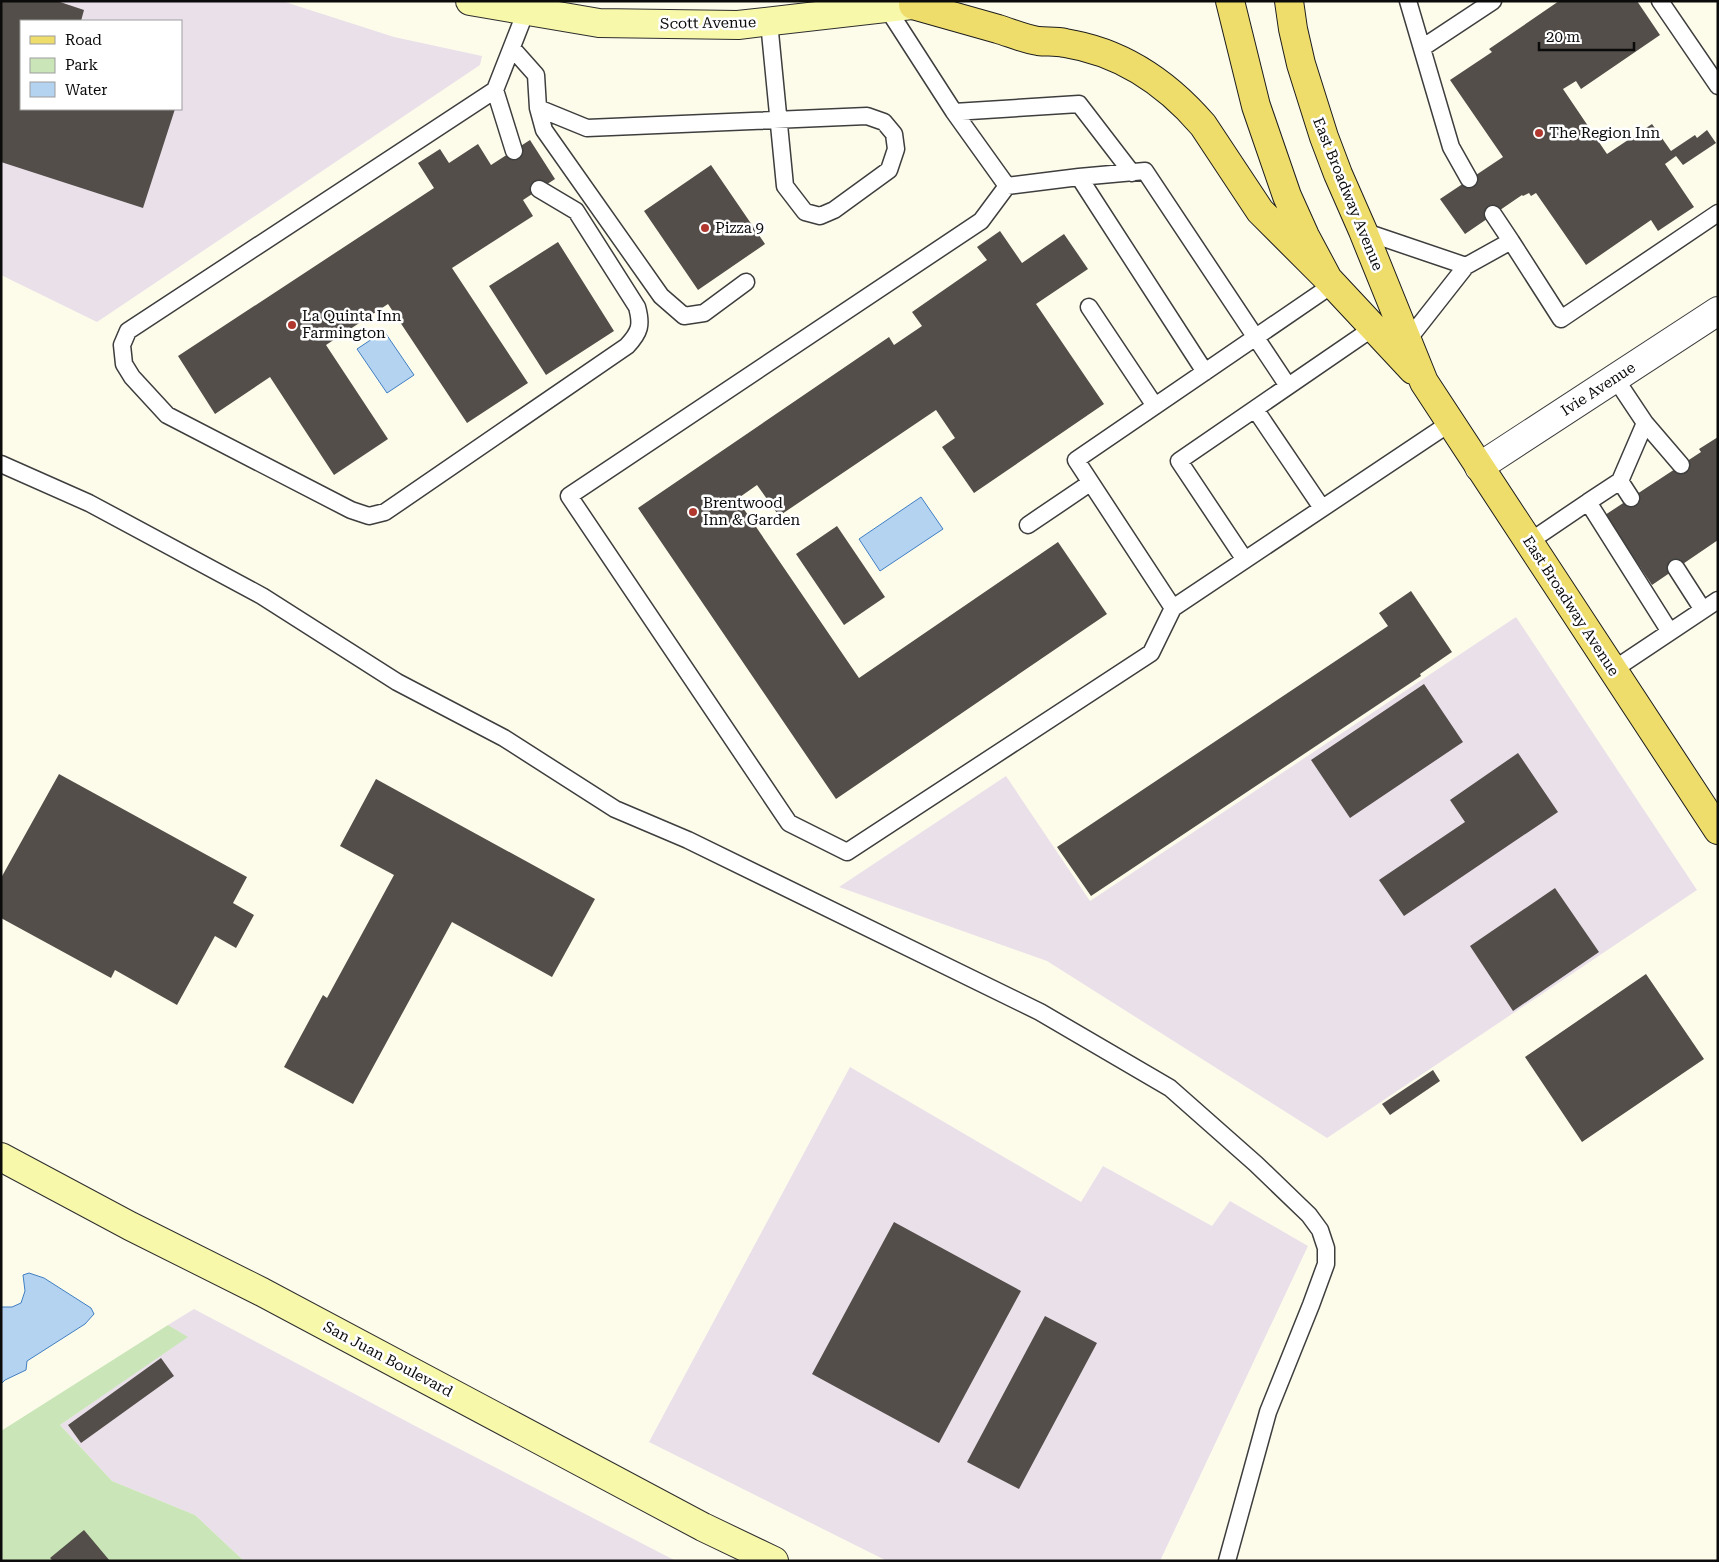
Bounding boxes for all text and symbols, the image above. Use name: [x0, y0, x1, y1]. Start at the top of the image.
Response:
street label: Scott Avenue: [660, 13, 756, 33]
legend: [20, 20, 182, 110]
scale bar: [1539, 20, 1634, 52]
text: 20 m: [1546, 28, 1581, 46]
text: Road: [65, 31, 102, 49]
text: Park: [65, 56, 99, 74]
text: Water: [65, 81, 107, 99]
street label: East Broadway Avenue: [1309, 115, 1387, 273]
place label: The Region Inn: [1549, 124, 1660, 142]
marker: The Region Inn: [1533, 127, 1545, 139]
place label: Pizza 9: [715, 219, 764, 237]
marker: Pizza 9: [699, 222, 711, 234]
place label: La Quinta Inn Farmington: [302, 307, 402, 342]
marker: La Quinta Inn Farmington: [286, 319, 298, 331]
street label: Ivie Avenue: [1558, 358, 1638, 420]
place label: Brentwood Inn & Garden: [703, 494, 801, 529]
marker: Brentwood Inn & Garden: [687, 506, 699, 518]
street label: East Broadway Avenue: [1519, 533, 1623, 679]
street label: San Juan Boulevard: [320, 1317, 456, 1401]

